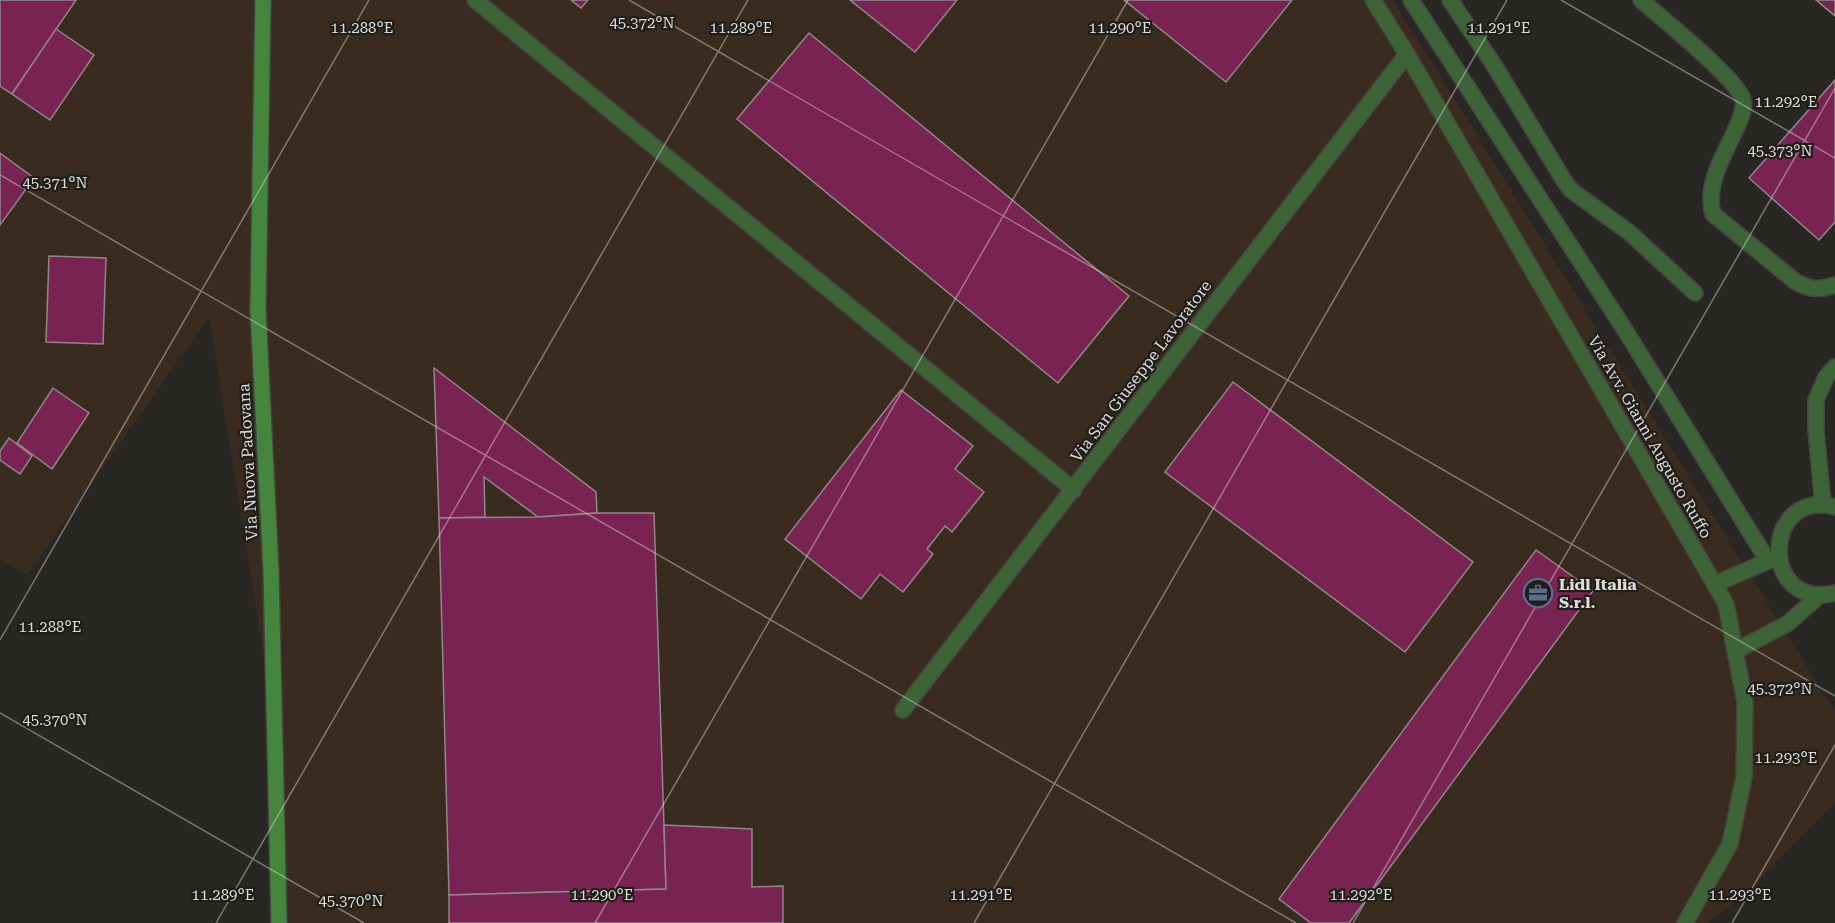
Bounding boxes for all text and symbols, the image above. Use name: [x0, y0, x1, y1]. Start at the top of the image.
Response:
text: 45.372°N: [609, 14, 675, 32]
text: 11.288°E: [331, 19, 393, 37]
text: 11.289°E: [710, 19, 772, 37]
text: 11.290°E: [1089, 19, 1151, 37]
text: 11.291°E: [1468, 19, 1530, 37]
text: 11.292°E: [1755, 93, 1817, 111]
text: 45.373°N: [1747, 142, 1813, 160]
text: 45.371°N: [22, 174, 88, 192]
street label: Via San Giuseppe Lavoratore: [1066, 276, 1216, 466]
street label: Via Avv. Gianni Augusto Ruffo: [1584, 332, 1716, 542]
street label: Via Nuova Padovana: [234, 383, 262, 541]
place label: Lidl Italia S.r.l.: [1559, 575, 1637, 612]
office icon: Lidl Italia S.r.l.: [1522, 577, 1554, 609]
text: 11.288°E: [19, 618, 81, 636]
text: 45.372°N: [1747, 680, 1813, 698]
text: 45.370°N: [22, 711, 88, 729]
text: 11.293°E: [1755, 749, 1817, 767]
text: 11.289°E: [192, 886, 254, 904]
text: 11.290°E: [571, 886, 633, 904]
text: 11.291°E: [950, 886, 1012, 904]
text: 11.292°E: [1330, 886, 1392, 904]
text: 11.293°E: [1709, 886, 1771, 904]
text: 45.370°N: [318, 892, 384, 910]

